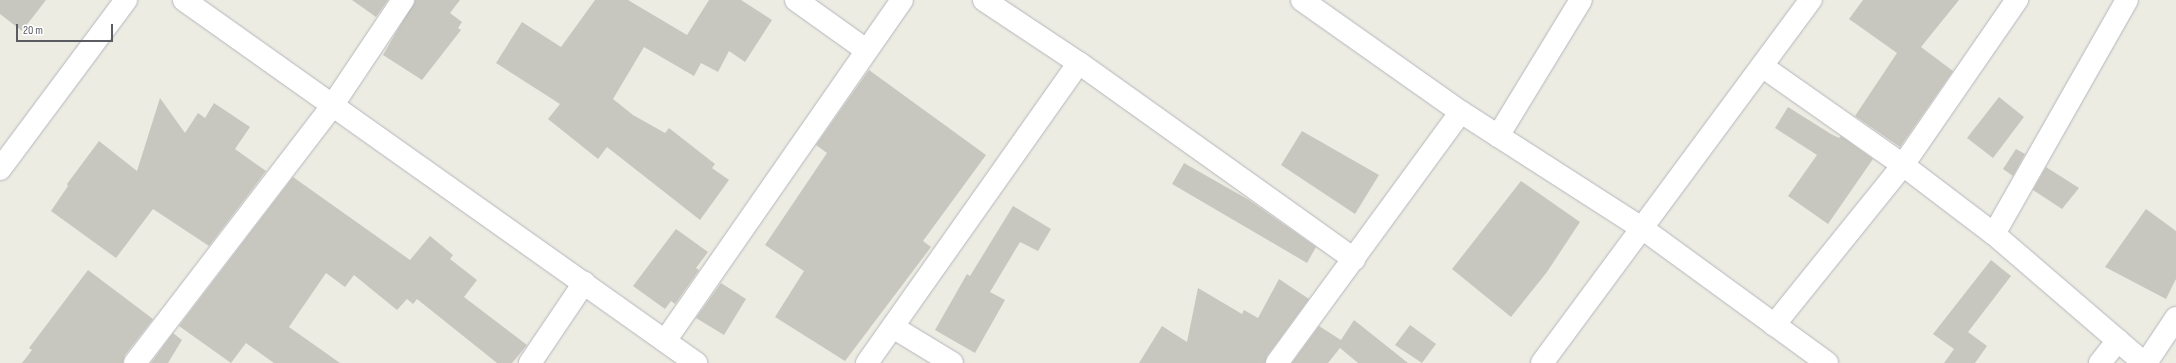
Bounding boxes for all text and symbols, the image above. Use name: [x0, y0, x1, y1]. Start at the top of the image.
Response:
scale bar: [18, 16, 115, 42]
text: 20 m: [23, 23, 43, 38]

